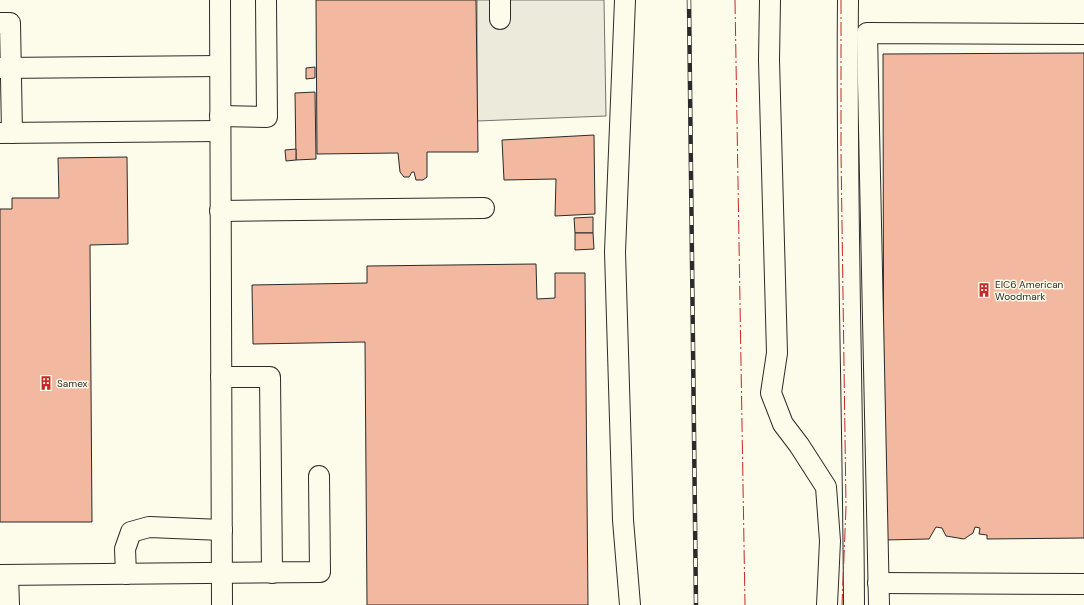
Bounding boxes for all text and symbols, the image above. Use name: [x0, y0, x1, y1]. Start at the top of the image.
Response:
place label: EIC6 American Woodmark: [995, 278, 1064, 303]
building icon: EIC6 American Woodmark: [976, 282, 992, 298]
building icon: Samex: [38, 375, 54, 391]
place label: Samex: [57, 377, 88, 390]

